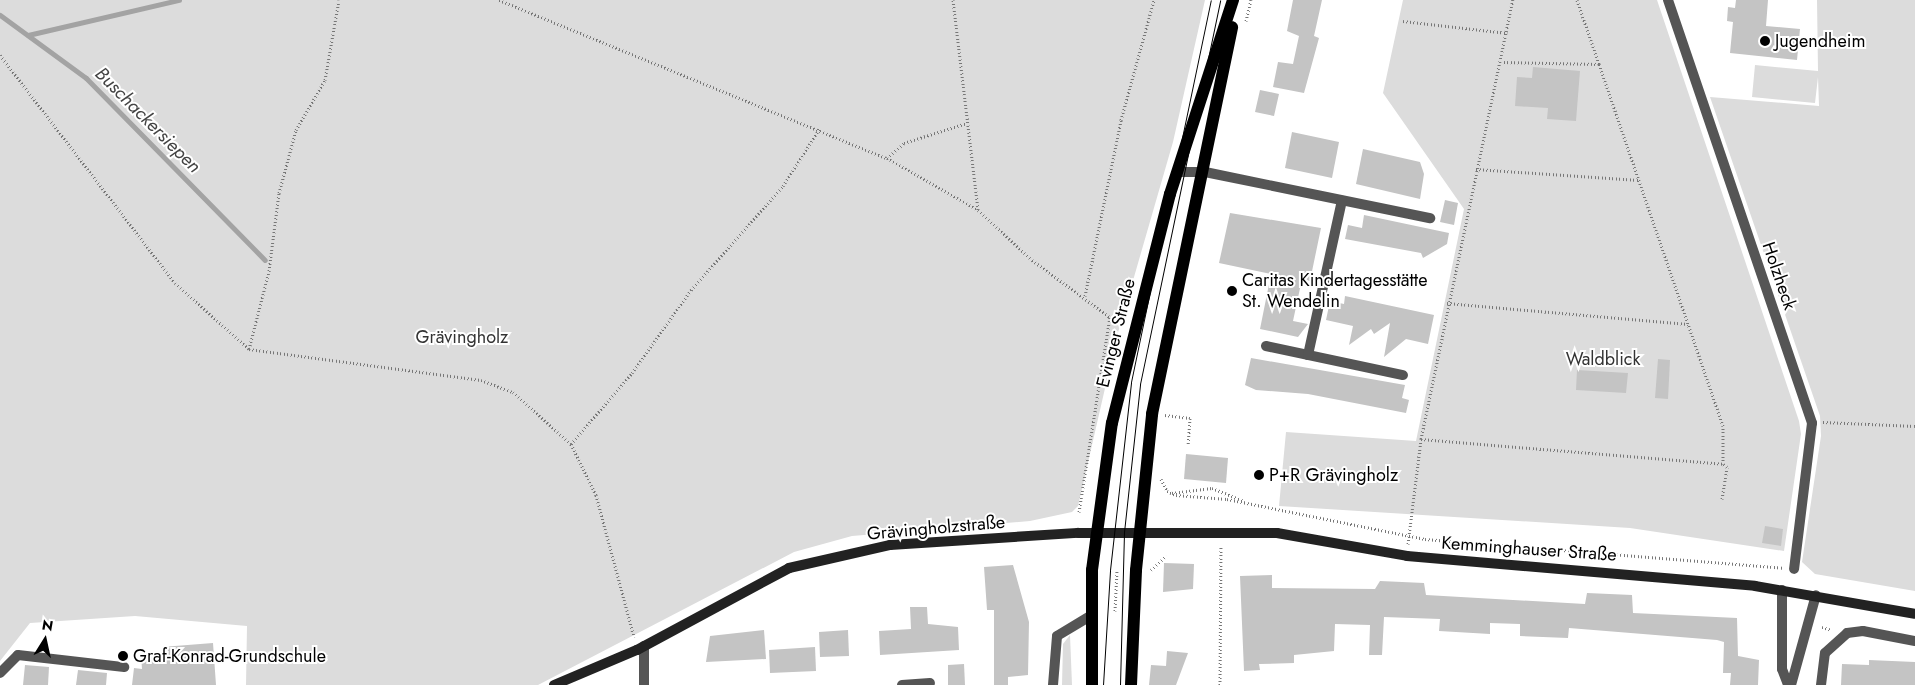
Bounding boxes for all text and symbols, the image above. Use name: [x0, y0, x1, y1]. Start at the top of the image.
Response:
place label: Jugendheim: [1775, 30, 1865, 52]
marker: Jugendheim: [1759, 35, 1771, 47]
water label: Buschackersiepen: [90, 62, 206, 178]
street label: Holzheck: [1757, 239, 1801, 313]
place label: Caritas Kindertagesstätte St. Wendelin: [1242, 270, 1427, 312]
street label: Evinger Straße: [1092, 276, 1140, 390]
marker: Caritas Kindertagesstätte St. Wendelin: [1226, 285, 1238, 297]
park label: Grävingholz: [416, 326, 508, 348]
park label: Waldblick: [1566, 348, 1640, 370]
place label: P+R Grävingholz: [1269, 464, 1398, 486]
marker: P+R Grävingholz: [1253, 469, 1265, 481]
street label: Grävingholzstraße: [866, 511, 1006, 545]
street label: Kemminghauser Straße: [1441, 532, 1617, 566]
text: N: [40, 614, 55, 636]
north arrow: [20, 615, 70, 665]
place label: Graf-Konrad-Grundschule: [133, 645, 326, 667]
marker: Graf-Konrad-Grundschule: [117, 650, 129, 662]

